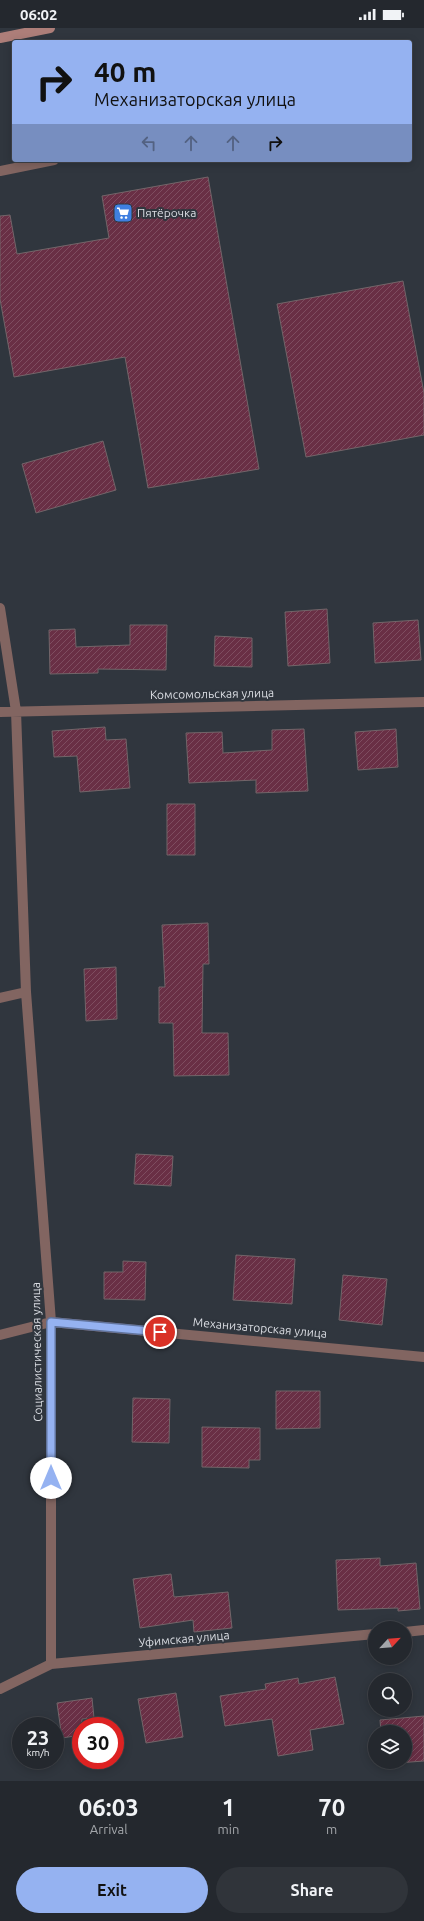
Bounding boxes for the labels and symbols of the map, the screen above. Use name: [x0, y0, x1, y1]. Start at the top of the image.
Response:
supermarket icon: Пятёрочка: [112, 202, 134, 224]
place label: Пятёрочка: [137, 206, 196, 219]
street label: Комсомольская улица: [150, 686, 274, 701]
street label: Социалистическая улица: [29, 1282, 44, 1422]
pin: [143, 1315, 177, 1349]
street label: Механизаторская улица: [192, 1315, 328, 1340]
position arrow: [30, 1457, 72, 1499]
north arrow: [368, 1621, 412, 1665]
street label: Уфимская улица: [138, 1628, 230, 1649]
speed limit sign: 30: [72, 1717, 124, 1769]

